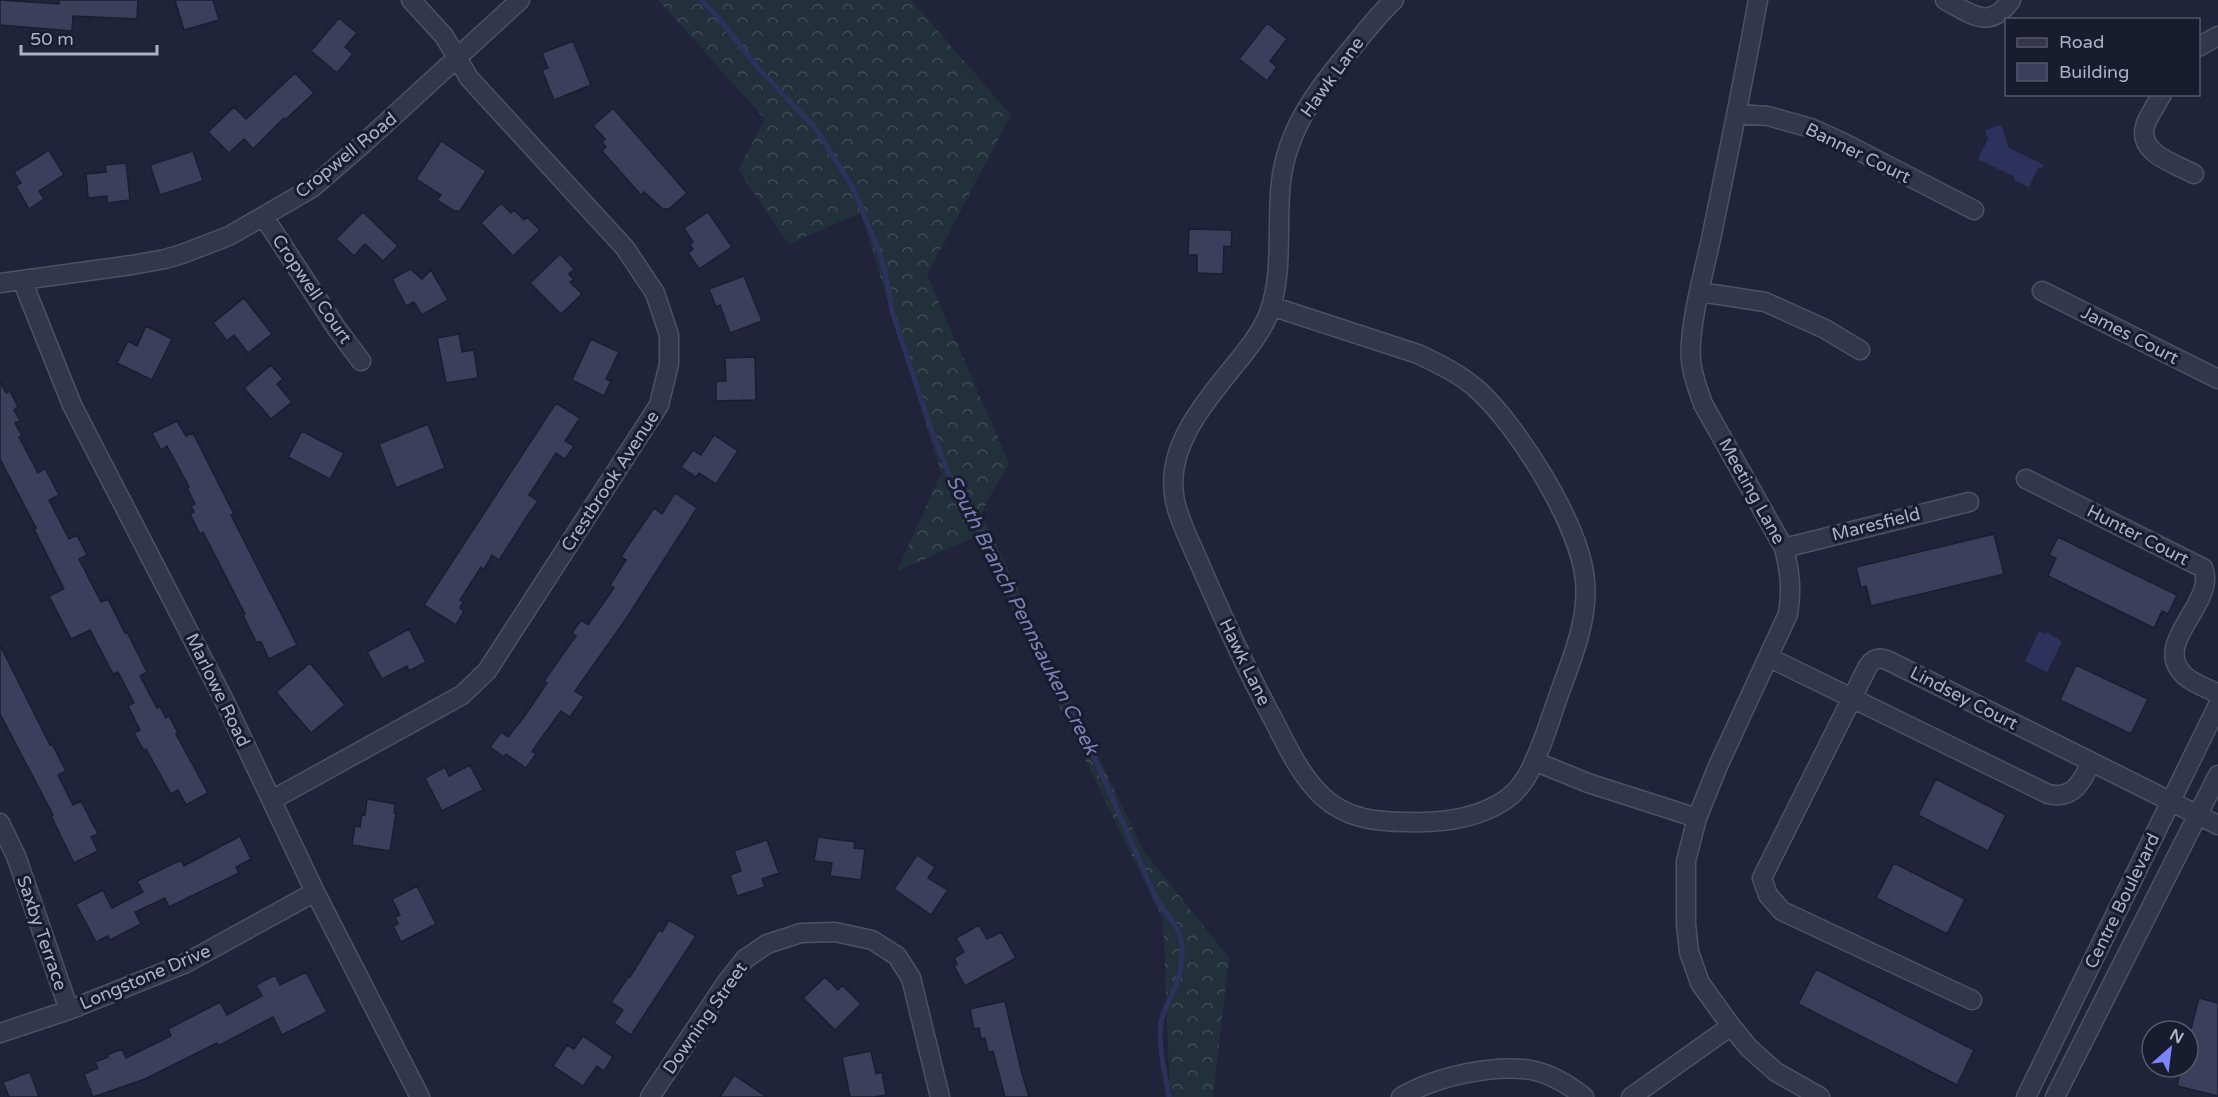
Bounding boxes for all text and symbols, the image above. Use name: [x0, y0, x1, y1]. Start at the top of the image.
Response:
scale bar: [21, 18, 158, 56]
legend: [2005, 18, 2200, 96]
text: 50 m: [30, 28, 74, 50]
text: Road: [2059, 31, 2104, 53]
street label: Hawk Lane: [1295, 33, 1369, 121]
text: Building: [2059, 61, 2129, 83]
street label: Cropwell Road: [291, 107, 401, 203]
street label: Banner Court: [1802, 118, 1914, 188]
street label: Cropwell Court: [267, 230, 357, 348]
street label: James Court: [2078, 301, 2183, 369]
street label: Crestbrook Avenue: [556, 406, 664, 556]
street label: Meeting Lane: [1714, 434, 1790, 548]
water label: South Branch Pennsauken Creek: [941, 471, 1104, 761]
street label: Hunter Court: [2083, 500, 2193, 570]
street label: Maresfield: [1829, 502, 1923, 546]
street label: Hawk Lane: [1215, 615, 1275, 709]
street label: Marlowe Road: [181, 629, 255, 751]
street label: Lindsey Court: [1906, 661, 2022, 735]
street label: Centre Boulevard: [2080, 830, 2164, 972]
street label: Saxby Terrace: [12, 873, 72, 993]
street label: Longstone Drive: [76, 940, 214, 1014]
street label: Downing Street: [658, 957, 752, 1078]
north arrow: [2140, 1019, 2200, 1079]
text: N: [2166, 1025, 2187, 1048]

